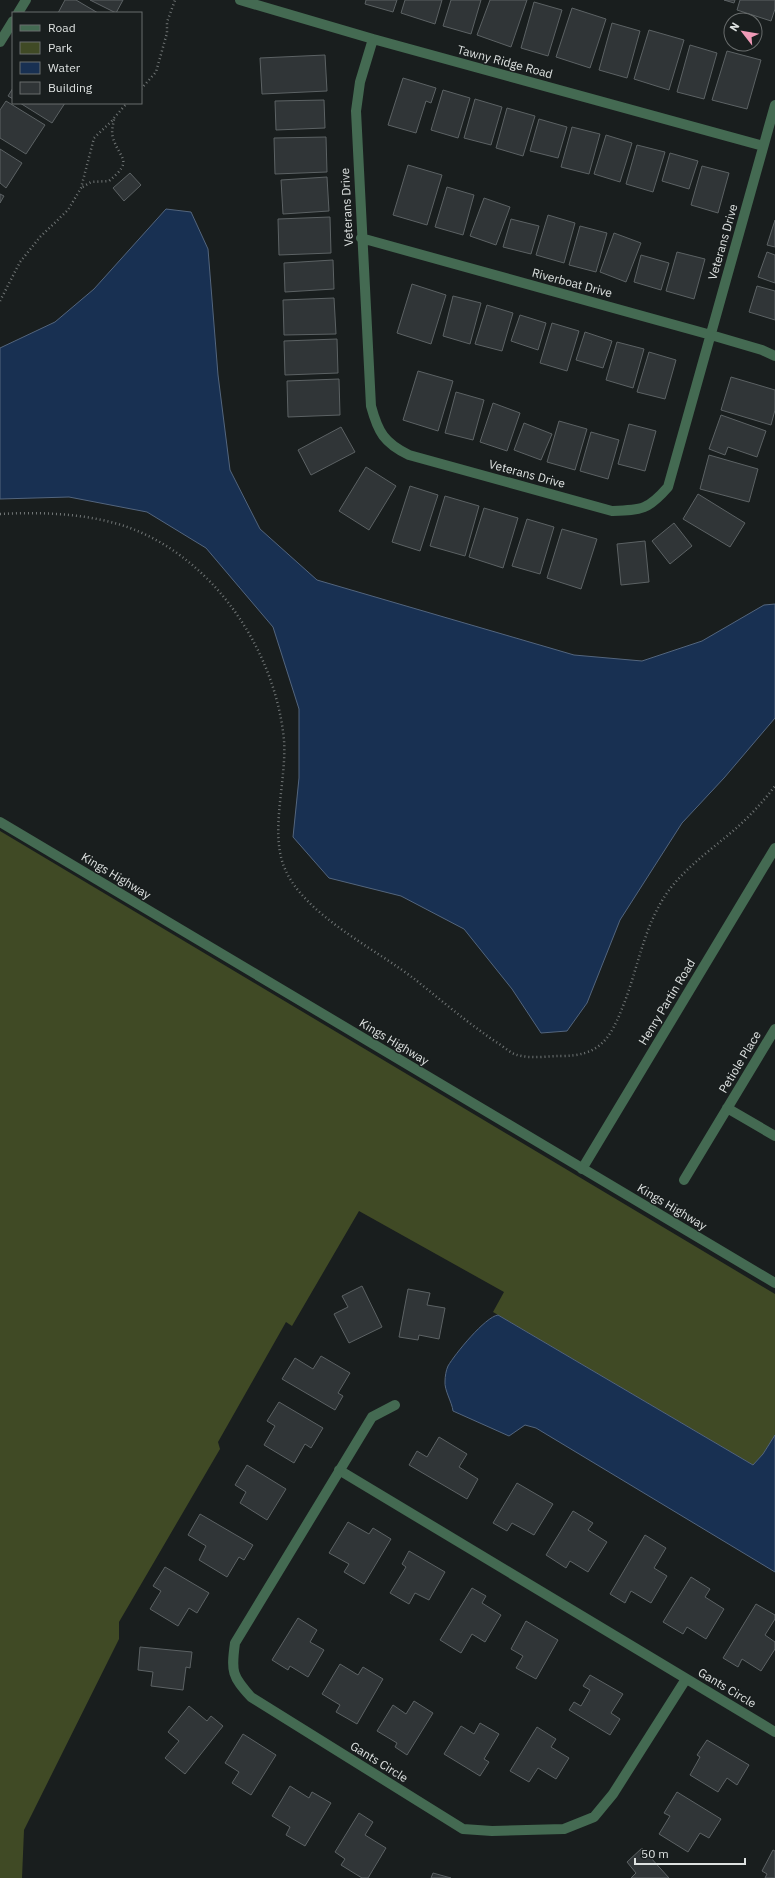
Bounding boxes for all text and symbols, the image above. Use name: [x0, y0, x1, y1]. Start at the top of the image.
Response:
legend: [12, 12, 142, 104]
north arrow: [723, 12, 763, 52]
text: Road: [48, 20, 76, 35]
text: N: [726, 20, 742, 34]
text: Park: [48, 40, 73, 55]
street label: Tawny Ridge Road: [456, 42, 554, 81]
text: Water: [48, 60, 81, 75]
text: Building: [48, 80, 93, 95]
street label: Veterans Drive: [337, 167, 356, 247]
street label: Veterans Drive: [705, 202, 741, 282]
street label: Riverboat Drive: [530, 265, 614, 301]
street label: Veterans Drive: [487, 456, 567, 491]
street label: Kings Highway: [79, 849, 154, 902]
street label: Henry Partin Road: [635, 956, 698, 1047]
street label: Kings Highway: [357, 1015, 432, 1068]
street label: Petiole Place: [715, 1028, 764, 1095]
street label: Kings Highway: [635, 1180, 710, 1233]
street label: Gants Circle: [695, 1664, 759, 1711]
street label: Gants Circle: [348, 1738, 411, 1785]
scale bar: [635, 1840, 745, 1866]
text: 50 m: [641, 1846, 669, 1861]

